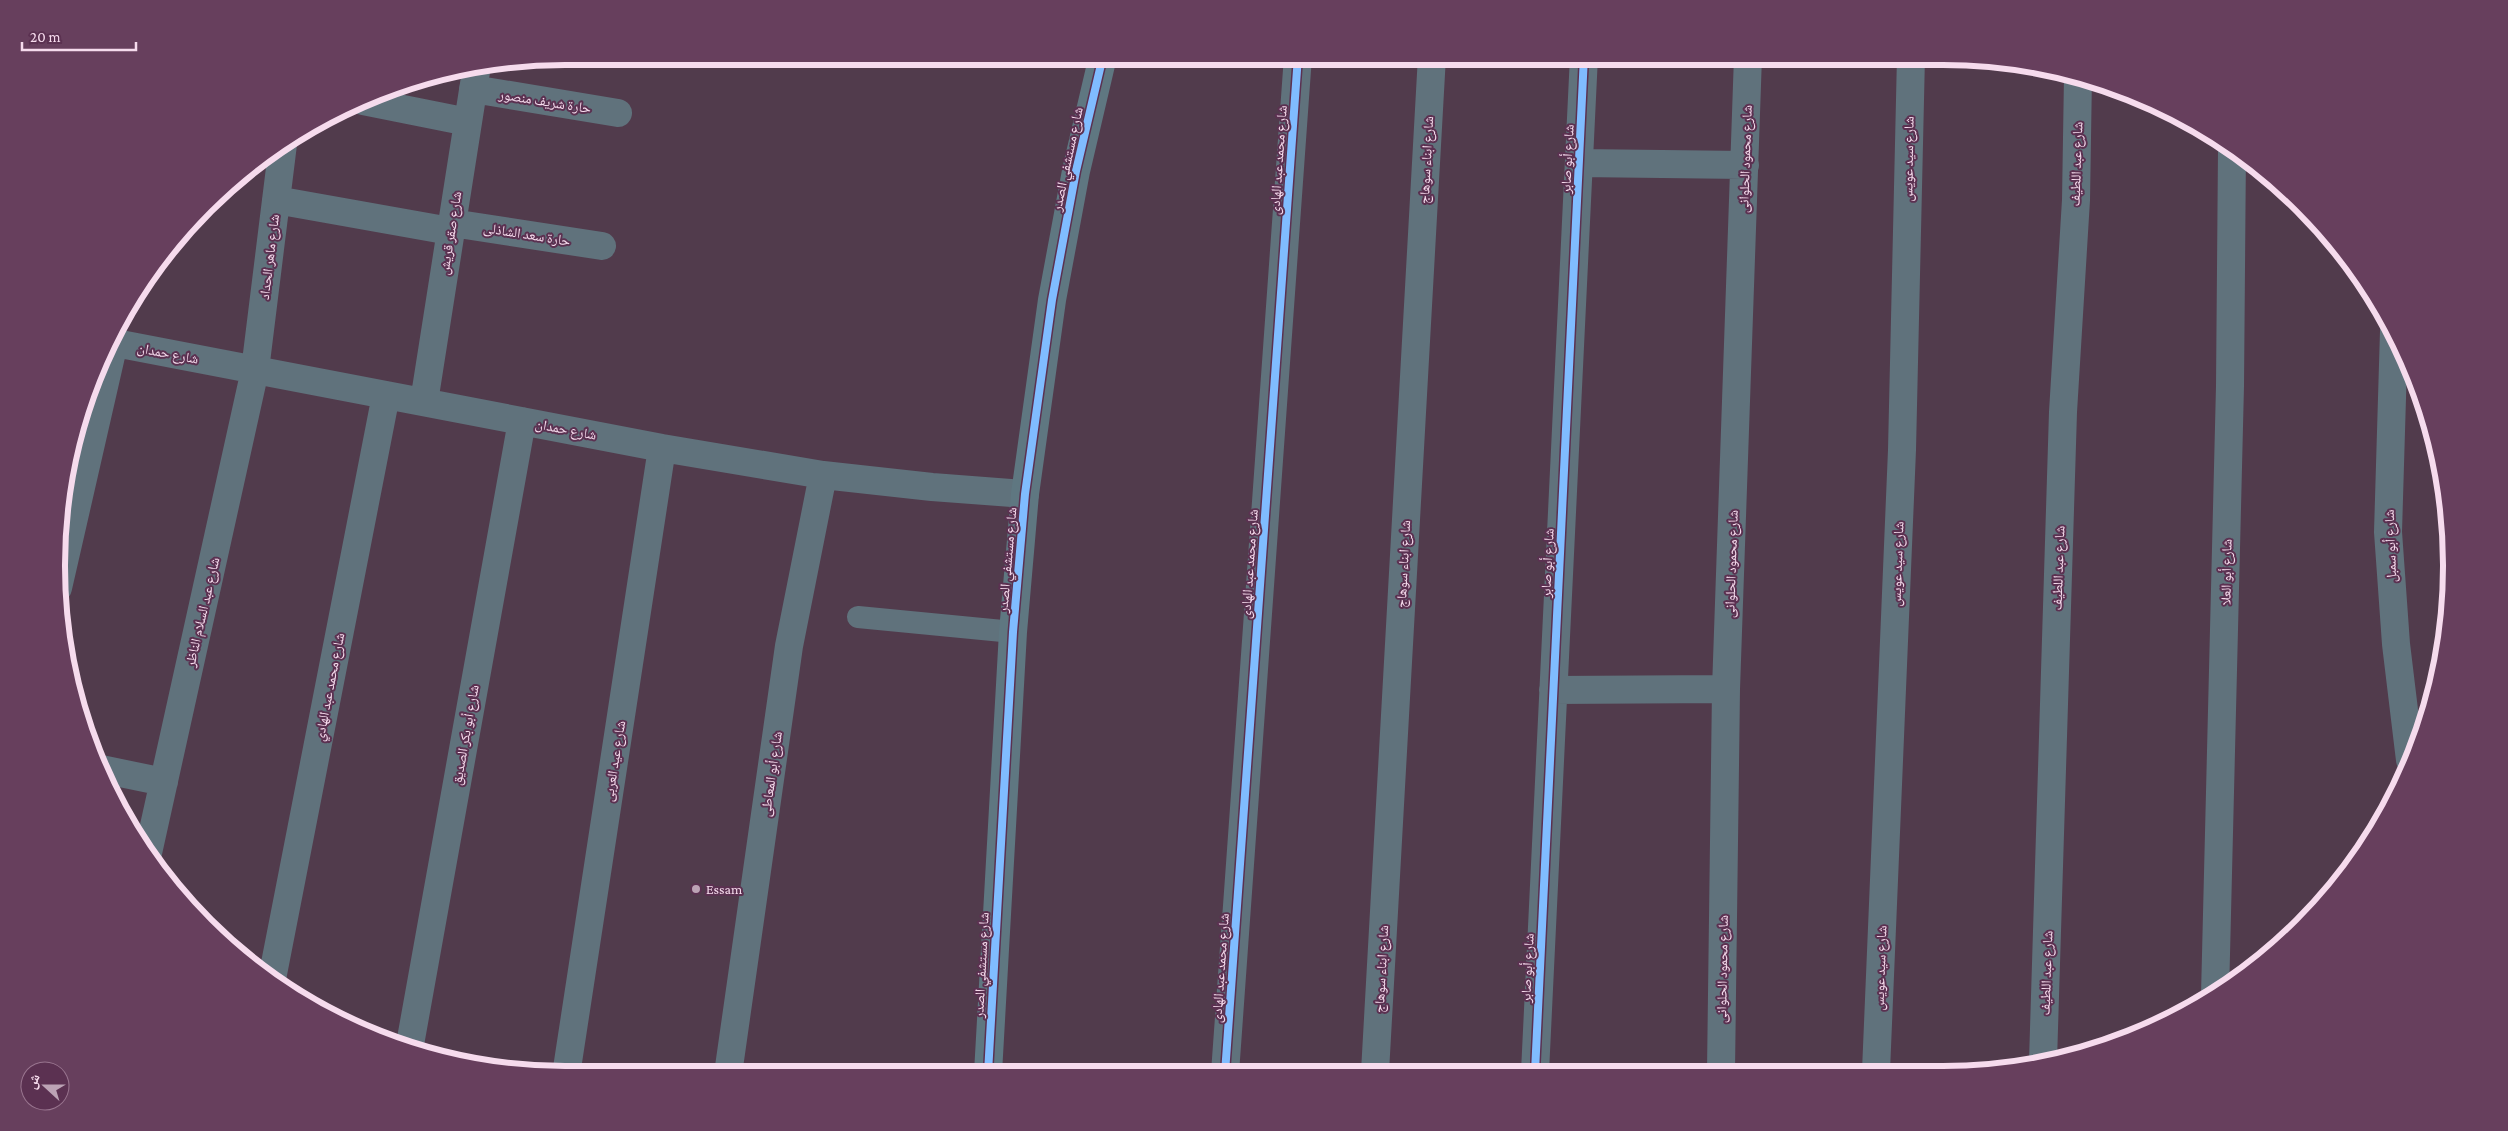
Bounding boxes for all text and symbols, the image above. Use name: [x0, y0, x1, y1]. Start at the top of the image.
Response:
scale bar: [22, 20, 136, 52]
text: 20 m: [30, 29, 61, 45]
street label: حارة شريف منصور: [497, 86, 592, 117]
street label: شارع مستشفي الصدر: [1048, 105, 1089, 214]
street label: شارع محمد عبد الهادى: [1266, 105, 1292, 216]
street label: شارع محمود الحلوانى: [1735, 105, 1757, 213]
street label: شارع ابناء سوهاج: [1416, 116, 1438, 205]
street label: شارع سيد عويس: [1899, 116, 1919, 202]
street label: شارع عبد اللطيف: [2067, 121, 2087, 207]
street label: شارع أبو صابر: [1557, 124, 1579, 195]
street label: شارع صقر قريش: [435, 190, 466, 276]
street label: شارع ماهر الحداد: [256, 213, 284, 301]
street label: حارة سعد الشاذلى: [482, 219, 572, 250]
street label: شارع حمدان: [136, 339, 200, 369]
street label: شارع حمدان: [534, 415, 598, 445]
street label: شارع مستشفي الصدر: [994, 506, 1023, 615]
street label: شارع محمد عبد الهادى: [1237, 509, 1263, 620]
street label: شارع أبو سمبل: [2381, 509, 2401, 583]
street label: شارع محمود الحلوانى: [1721, 510, 1743, 618]
street label: شارع ابناء سوهاج: [1393, 520, 1415, 609]
street label: شارع سيد عويس: [1888, 521, 1908, 607]
street label: شارع عبد اللطيف: [2049, 525, 2069, 611]
street label: شارع أبو صابر: [1537, 528, 1559, 599]
street label: شارع أبو العلا: [2217, 539, 2237, 605]
street label: شارع عبد السلام الناظر: [181, 556, 224, 670]
street label: شارع محمد عبد الهادي: [311, 631, 351, 743]
street label: شارع أبو بكر الصديق: [448, 683, 484, 787]
street label: شارع عيد العربى: [600, 719, 630, 803]
street label: شارع أبو المعاطى: [757, 730, 787, 818]
place label: Essam: [706, 881, 742, 897]
marker: Essam: [690, 883, 702, 895]
street label: شارع مستشفي الصدر: [970, 912, 995, 1020]
street label: شارع محمد عبد الهادى: [1208, 913, 1234, 1024]
street label: شارع محمود الحلوانى: [1713, 915, 1733, 1023]
street label: شارع ابناء سوهاج: [1371, 925, 1393, 1014]
street label: شارع سيد عويس: [1871, 925, 1891, 1011]
street label: شارع عبد اللطيف: [2037, 930, 2057, 1016]
street label: شارع أبو صابر: [1517, 933, 1539, 1004]
north arrow: [20, 1061, 70, 1111]
text: ش: [23, 1071, 44, 1092]

